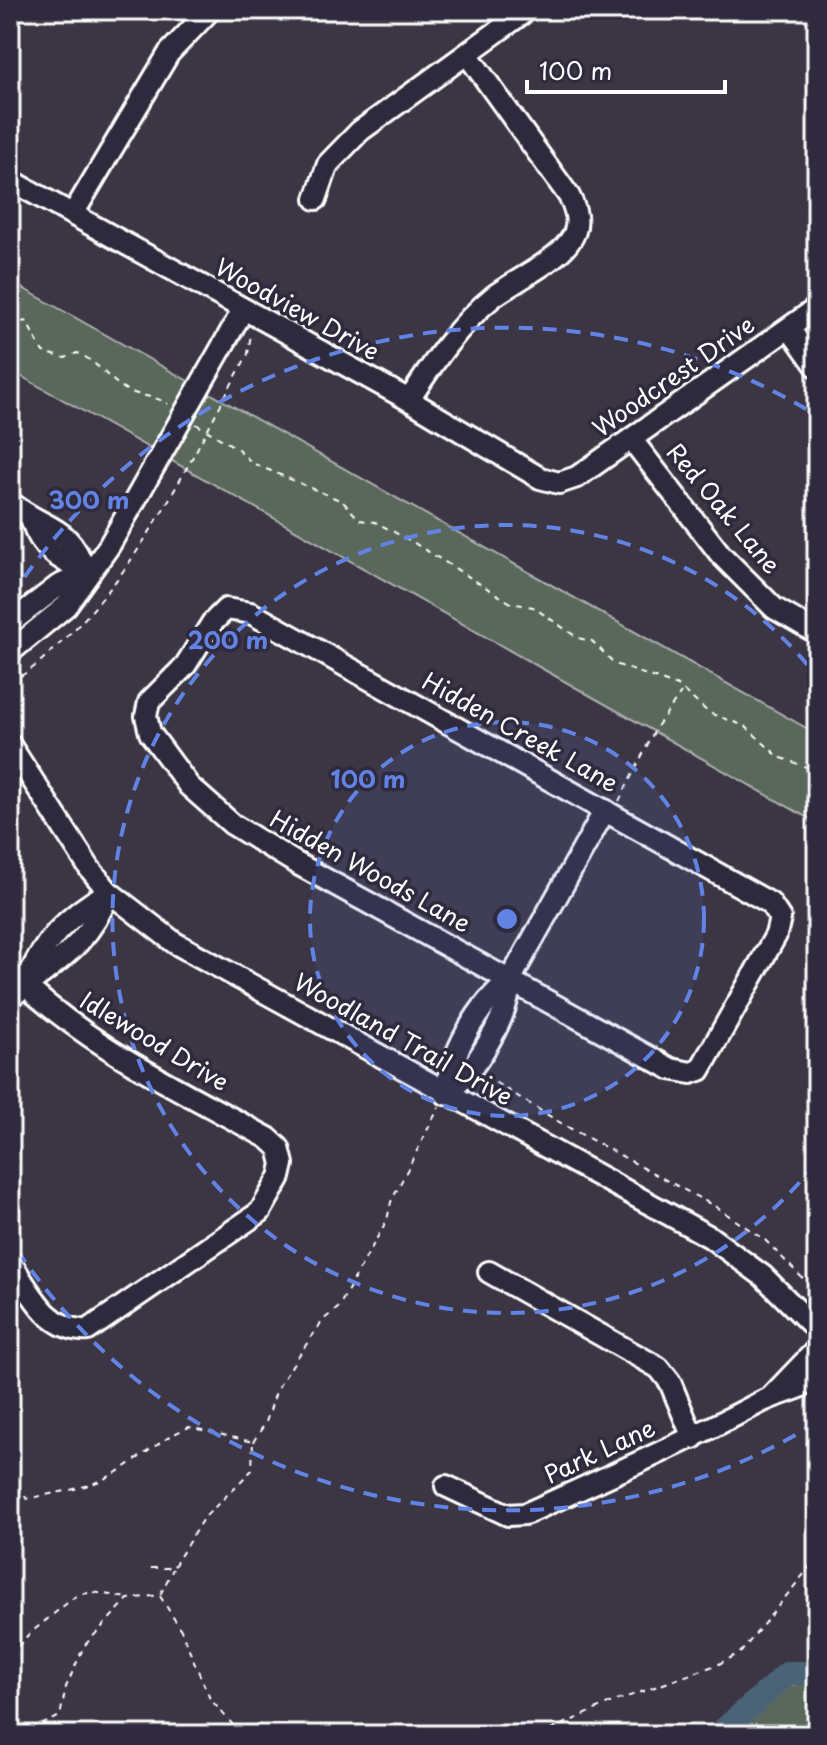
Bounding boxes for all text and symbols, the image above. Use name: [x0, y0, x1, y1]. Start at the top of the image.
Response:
scale bar: [527, 44, 725, 94]
text: 100 m: [539, 52, 612, 88]
street label: Woodview Drive: [209, 248, 387, 368]
street label: Woodcrest Drive: [585, 306, 761, 445]
street label: Red Oak Lane: [659, 435, 790, 581]
text: 300 m: [48, 481, 130, 517]
text: 200 m: [188, 621, 268, 657]
street label: Hidden Creek Lane: [416, 662, 626, 800]
text: 100 m: [331, 760, 405, 796]
street label: Hidden Woods Lane: [264, 800, 478, 941]
centre of rings: [493, 905, 521, 933]
street label: Woodland Trail Drive: [288, 963, 520, 1113]
street label: Idlewood Drive: [74, 982, 236, 1099]
street label: Park Lane: [538, 1409, 661, 1492]

